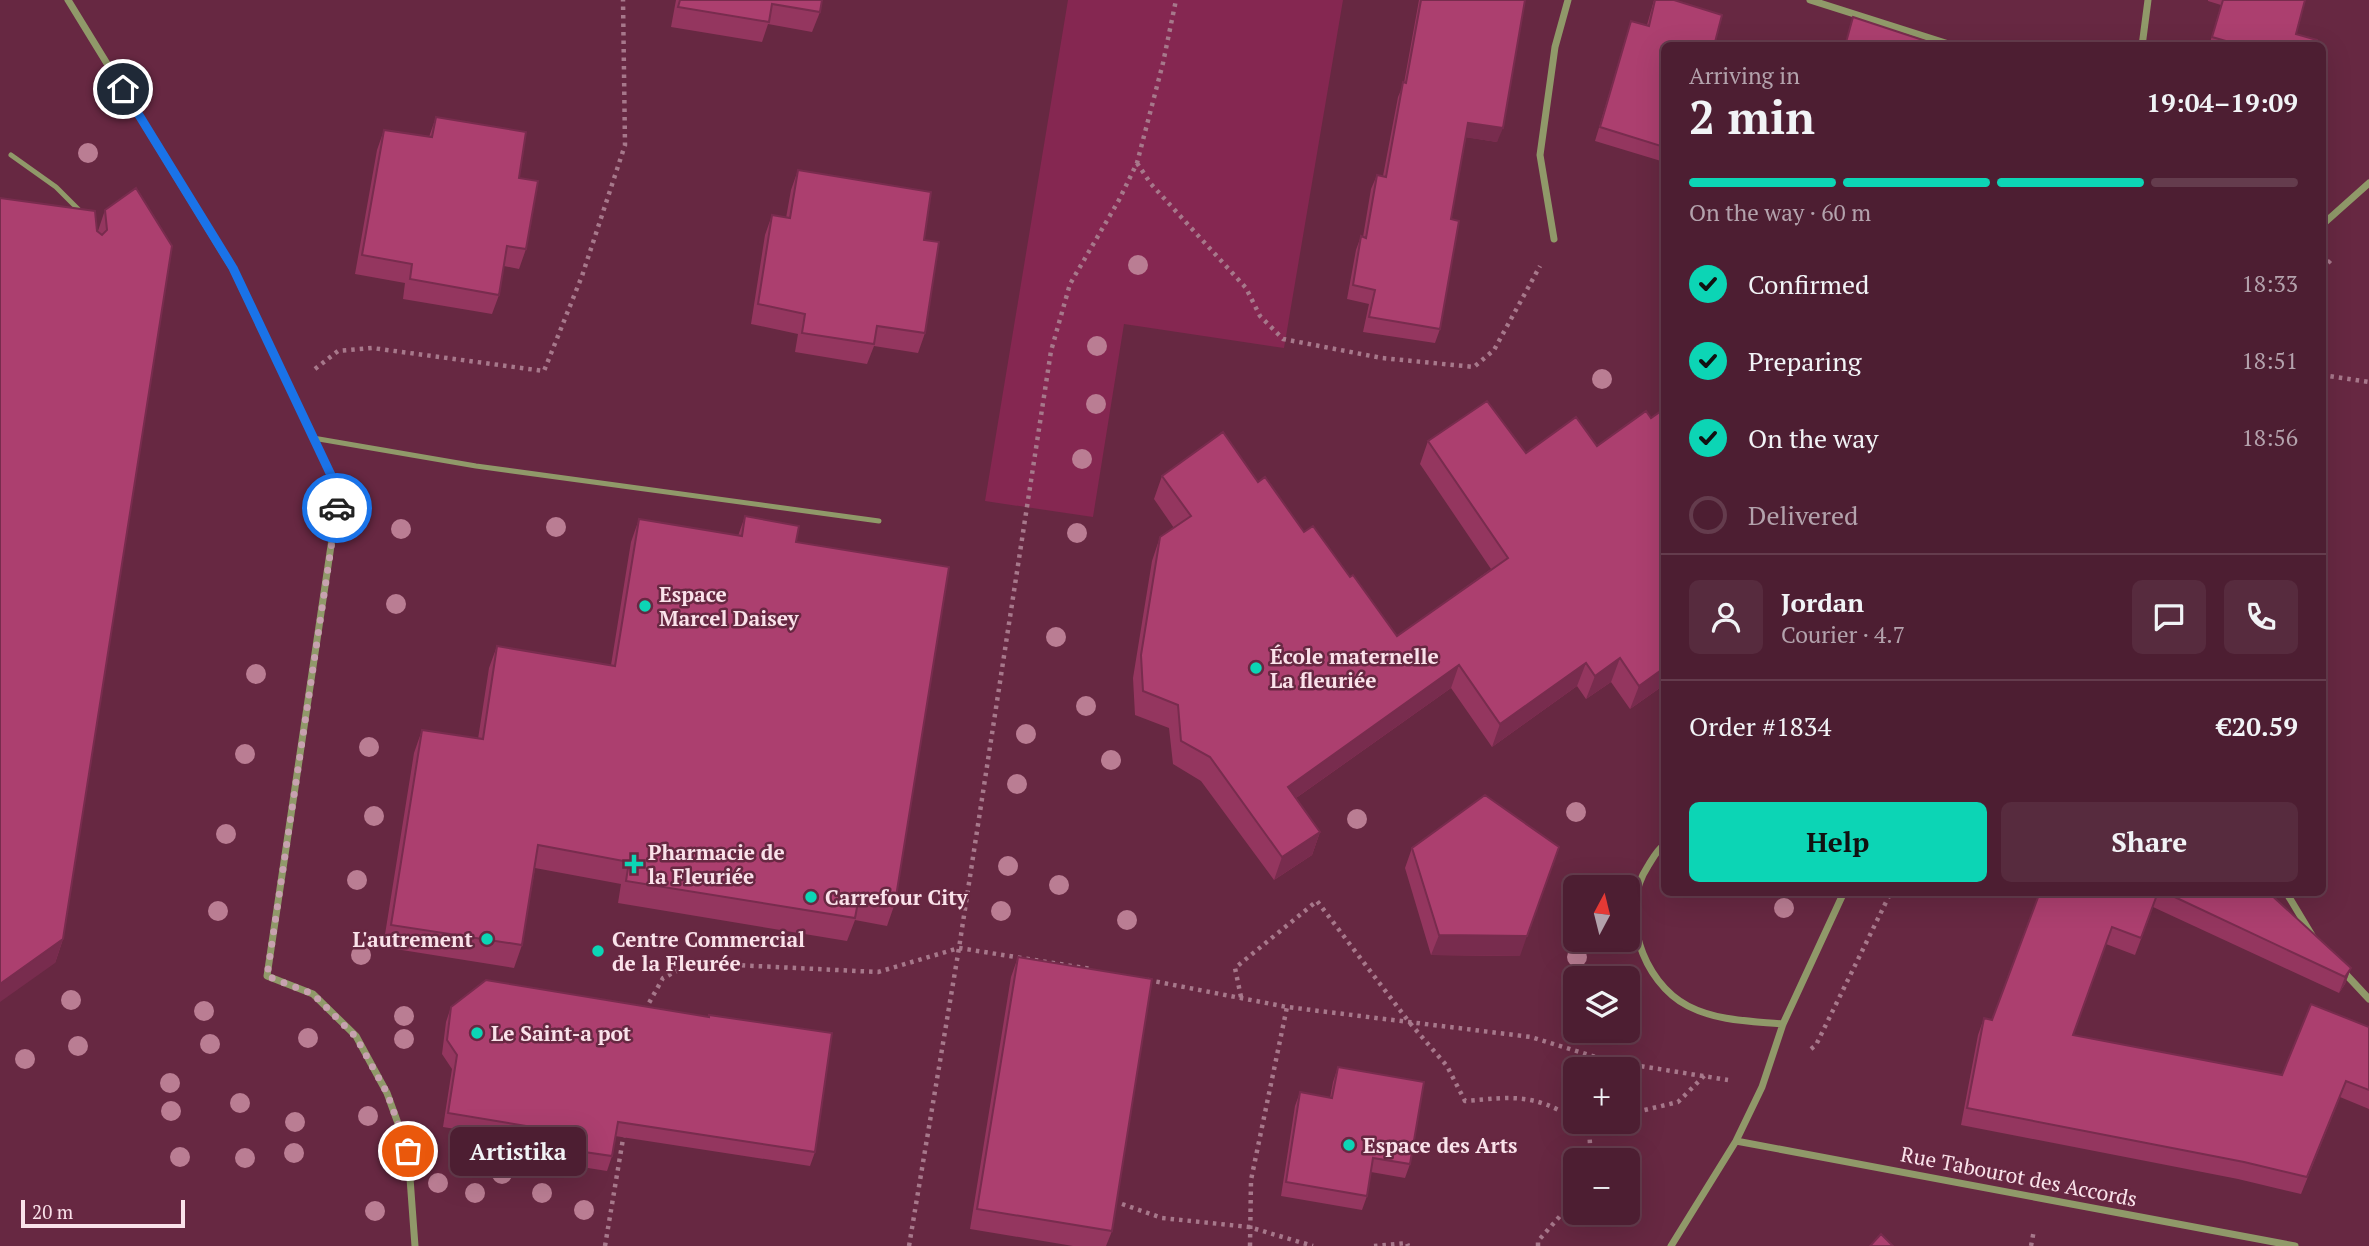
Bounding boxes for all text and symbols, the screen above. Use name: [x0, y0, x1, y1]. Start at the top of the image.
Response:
pin: [93, 59, 153, 119]
text: Arriving in: [1689, 60, 1800, 91]
icon: home: [104, 70, 142, 108]
text: 19:04–19:09: [2146, 85, 2298, 119]
text: 2 min: [1689, 86, 1815, 147]
text: On the way · 60 m: [1689, 197, 1871, 228]
icon: check: [1689, 265, 1727, 303]
text: Confirmed: [1748, 267, 1869, 301]
text: 18:33: [2241, 268, 2298, 299]
icon: check: [1689, 342, 1727, 380]
text: Preparing: [1748, 344, 1861, 378]
text: 18:51: [2241, 345, 2298, 376]
icon: check: [1689, 419, 1727, 457]
text: On the way: [1748, 421, 1879, 455]
text: 18:56: [2241, 422, 2298, 453]
courier: [302, 473, 372, 543]
icon: car: [318, 489, 356, 527]
text: Delivered: [1748, 498, 1858, 532]
place label: Espace Marcel Daisey: [659, 580, 800, 632]
button: person: [1689, 580, 1763, 654]
button: chat: [2132, 580, 2206, 654]
button: phone: [2224, 580, 2298, 654]
text: Jordan: [1781, 585, 1864, 619]
marker: Espace Marcel Daisey: [637, 598, 653, 614]
text: Courier · 4.7: [1781, 619, 1905, 650]
place label: École maternelle La fleuriée: [1270, 642, 1439, 694]
marker: École maternelle La fleuriée: [1248, 660, 1264, 676]
text: Order #1834: [1689, 709, 1831, 743]
text: €20.59: [2217, 709, 2298, 743]
button: Help: [1689, 802, 1987, 882]
button: Share: [2001, 802, 2298, 882]
place label: Pharmacie de la Fleuriée: [648, 838, 785, 890]
marker: Pharmacie de la Fleuriée: [626, 856, 642, 872]
north arrow: [1563, 875, 1640, 952]
map controls: [1563, 875, 1640, 1225]
place label: Carrefour City: [825, 883, 968, 911]
marker: Carrefour City: [803, 889, 819, 905]
place label: L'autrement: [353, 925, 474, 953]
place label: Centre Commercial de la Fleurée: [612, 925, 805, 977]
marker: L'autrement: [479, 931, 495, 947]
marker: Centre Commercial de la Fleurée: [590, 943, 606, 959]
button: layers: [1563, 966, 1640, 1043]
place label: Le Saint-a pot: [491, 1019, 632, 1047]
marker: Le Saint-a pot: [469, 1025, 485, 1041]
button: +: [1563, 1057, 1640, 1134]
pin: [378, 1121, 438, 1181]
callout: Artistika: [450, 1126, 586, 1176]
place label: Espace des Arts: [1363, 1131, 1518, 1159]
icon: bag: [389, 1132, 427, 1170]
text: Artistika: [470, 1136, 566, 1167]
marker: Espace des Arts: [1341, 1137, 1357, 1153]
street label: Rue Tabourot des Accords: [1898, 1139, 2140, 1213]
button: −: [1563, 1148, 1640, 1225]
scale bar: [21, 1197, 186, 1229]
text: 20 m: [32, 1199, 73, 1224]

